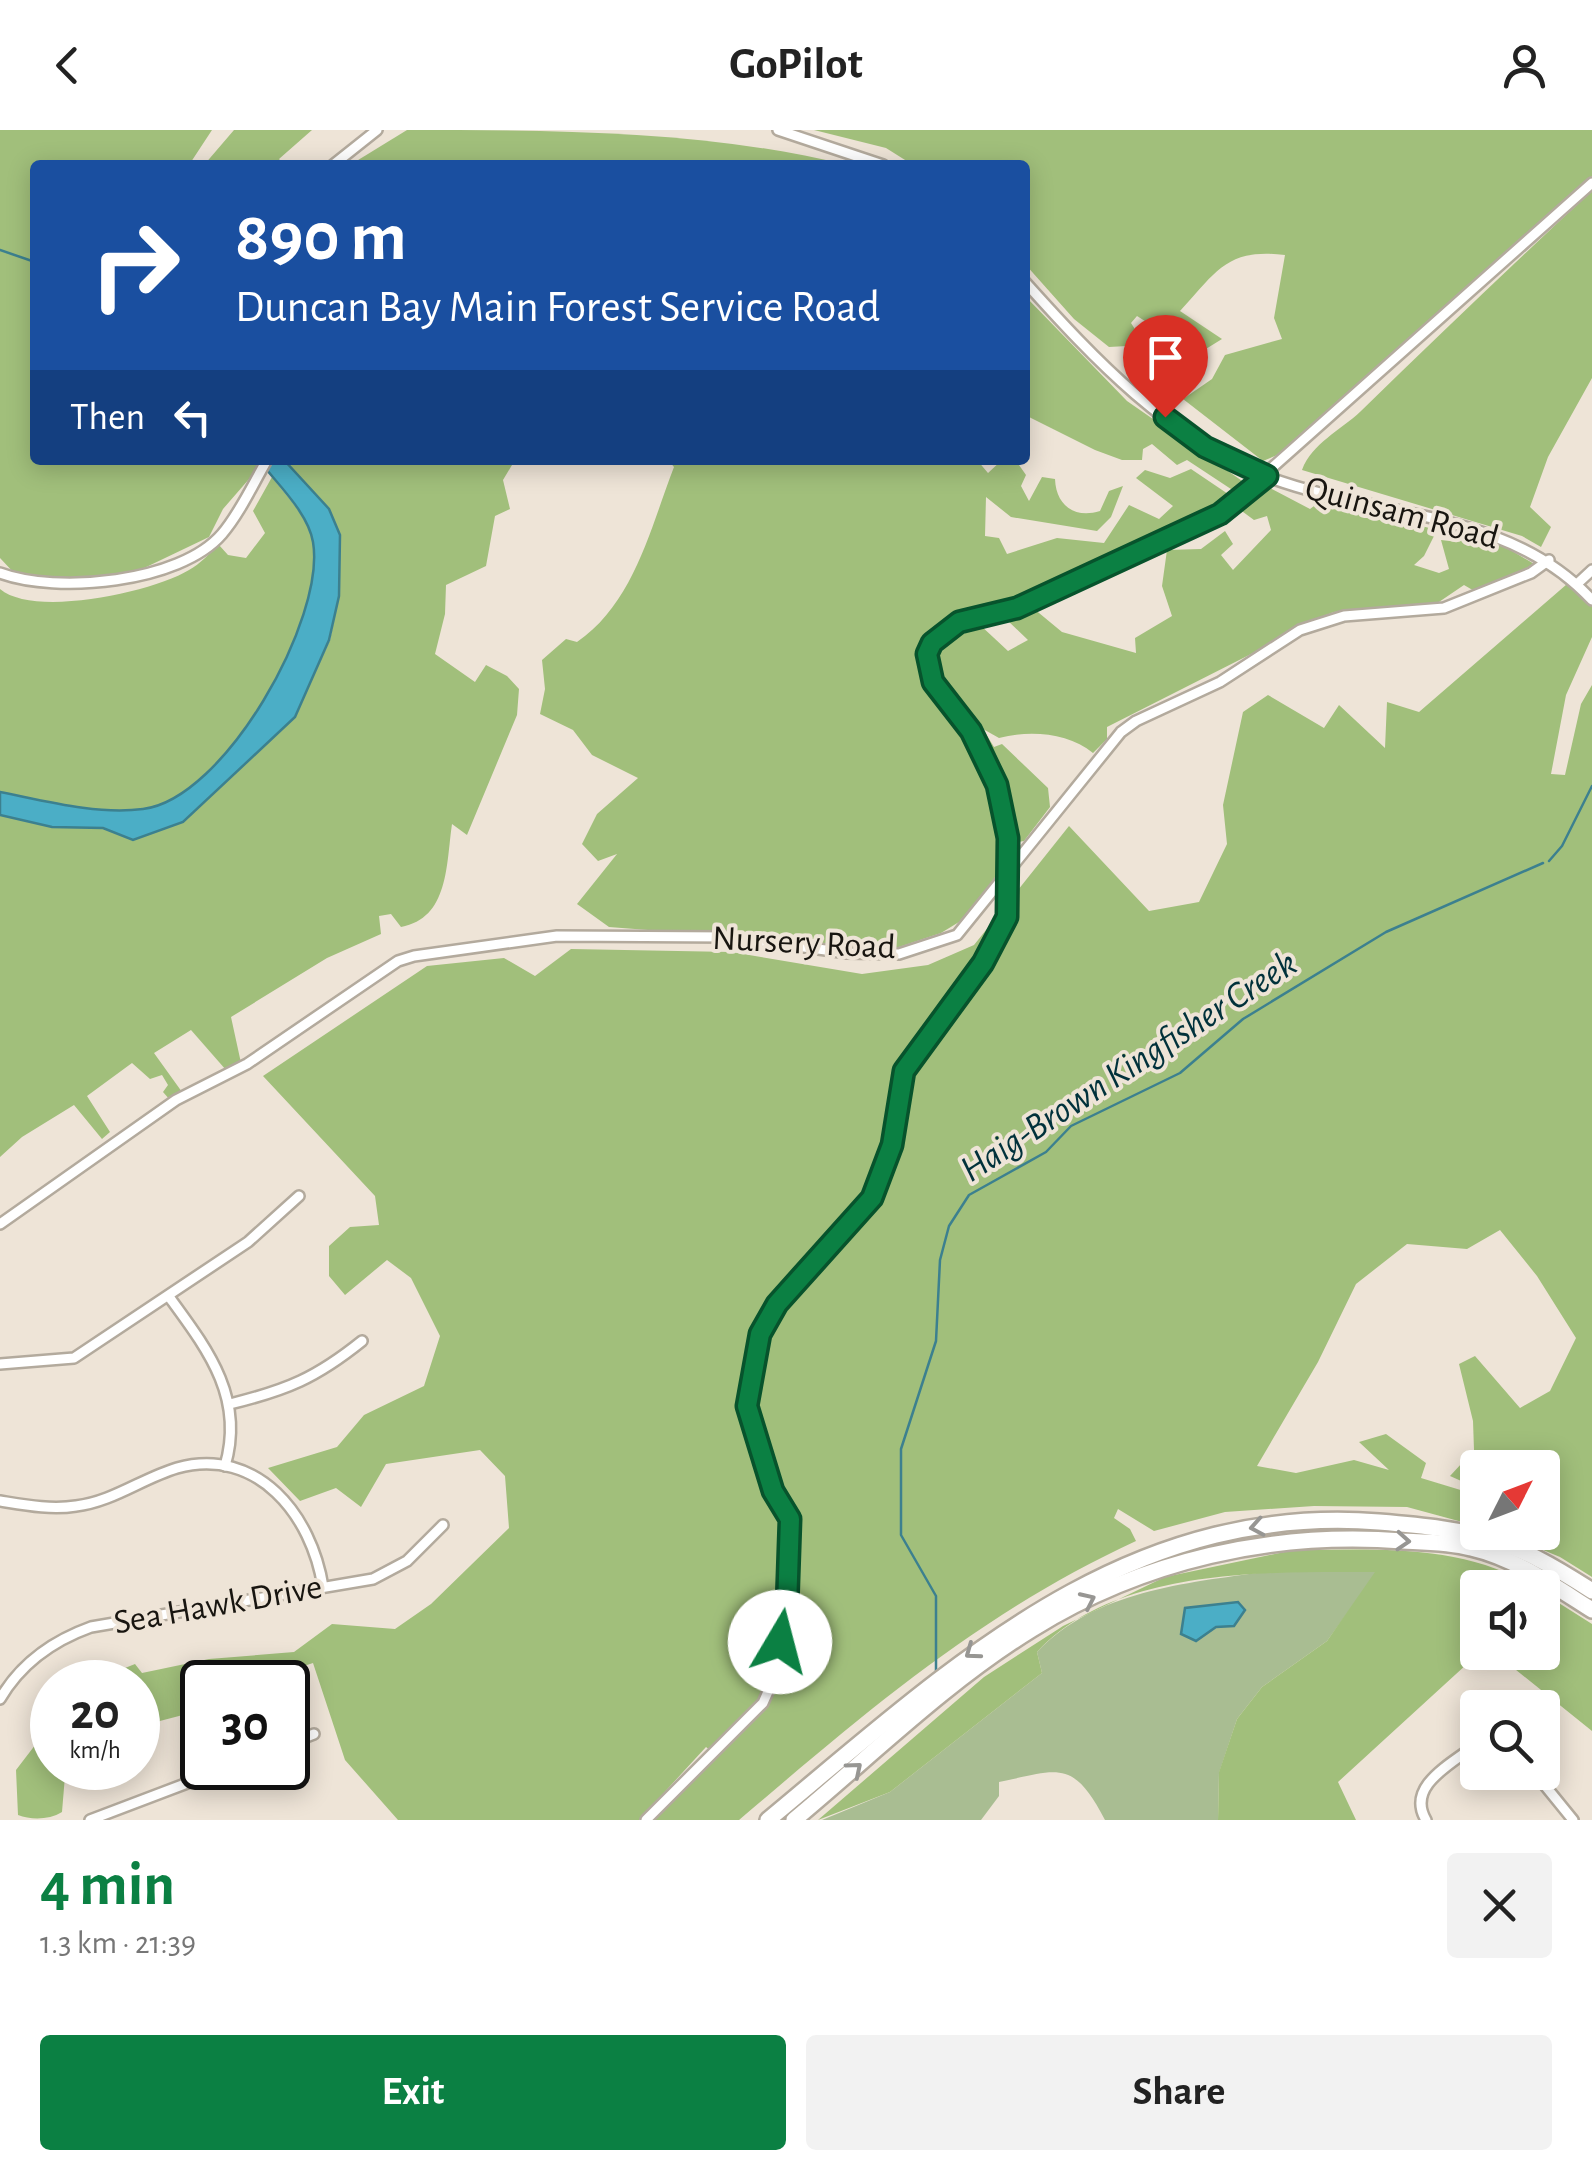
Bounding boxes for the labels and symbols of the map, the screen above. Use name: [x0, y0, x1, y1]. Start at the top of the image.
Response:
pin: [1123, 315, 1208, 418]
street label: Quinsam Road: [1301, 470, 1503, 556]
street label: Nursery Road: [711, 921, 897, 965]
water label: Haig-Brown Kingfisher Creek: [954, 944, 1304, 1190]
north arrow: [1460, 1450, 1560, 1550]
one-way arrow: [1249, 1516, 1266, 1537]
one-way arrow: [1395, 1529, 1411, 1551]
street label: Sea Hawk Drive: [111, 1569, 325, 1641]
position arrow: [728, 1590, 832, 1694]
one-way arrow: [1078, 1592, 1096, 1612]
one-way arrow: [965, 1640, 983, 1658]
speed limit sign: 30: [180, 1660, 310, 1790]
one-way arrow: [844, 1763, 862, 1781]

